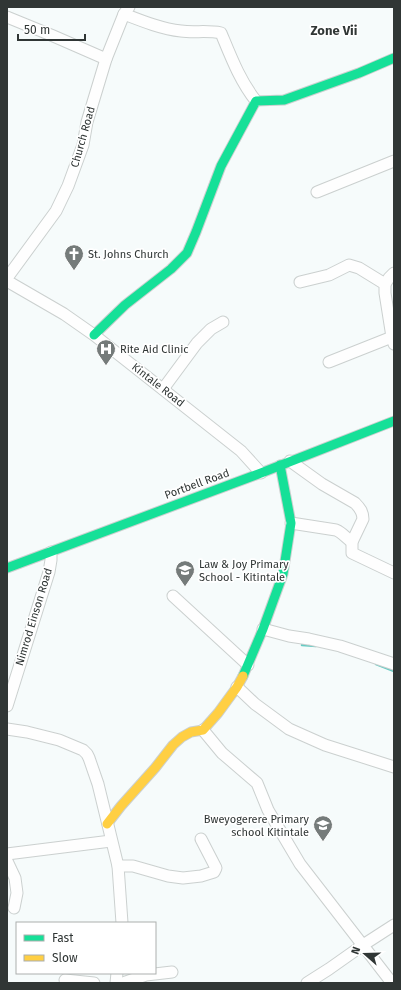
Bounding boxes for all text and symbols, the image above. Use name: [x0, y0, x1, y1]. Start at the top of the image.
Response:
scale bar: [18, 16, 85, 42]
text: 50 m: [24, 23, 50, 37]
district label: Zone Vii: [311, 23, 358, 38]
street label: Church Road: [68, 105, 98, 169]
church icon: St. Johns Church: [63, 243, 85, 271]
place label: St. Johns Church: [88, 248, 169, 261]
hospital icon: Rite Aid Clinic: [95, 338, 117, 366]
place label: Rite Aid Clinic: [120, 343, 189, 356]
street label: Kintale Road: [129, 360, 187, 410]
street label: Portbell Road: [163, 466, 231, 502]
place label: Law & Joy Primary School - Kitintale: [199, 558, 289, 584]
school or university icon: Law & Joy Primary School - Kitintale: [174, 559, 196, 587]
street label: Nimrod Einson Road: [13, 567, 55, 667]
place label: Bweyogerere Primary school Kitintale: [204, 813, 310, 839]
school or university icon: Bweyogerere Primary school Kitintale: [312, 814, 334, 842]
legend: [16, 922, 156, 974]
text: Fast: [52, 931, 74, 945]
north arrow: [345, 934, 385, 974]
text: N: [349, 945, 363, 956]
text: Slow: [52, 951, 78, 965]

